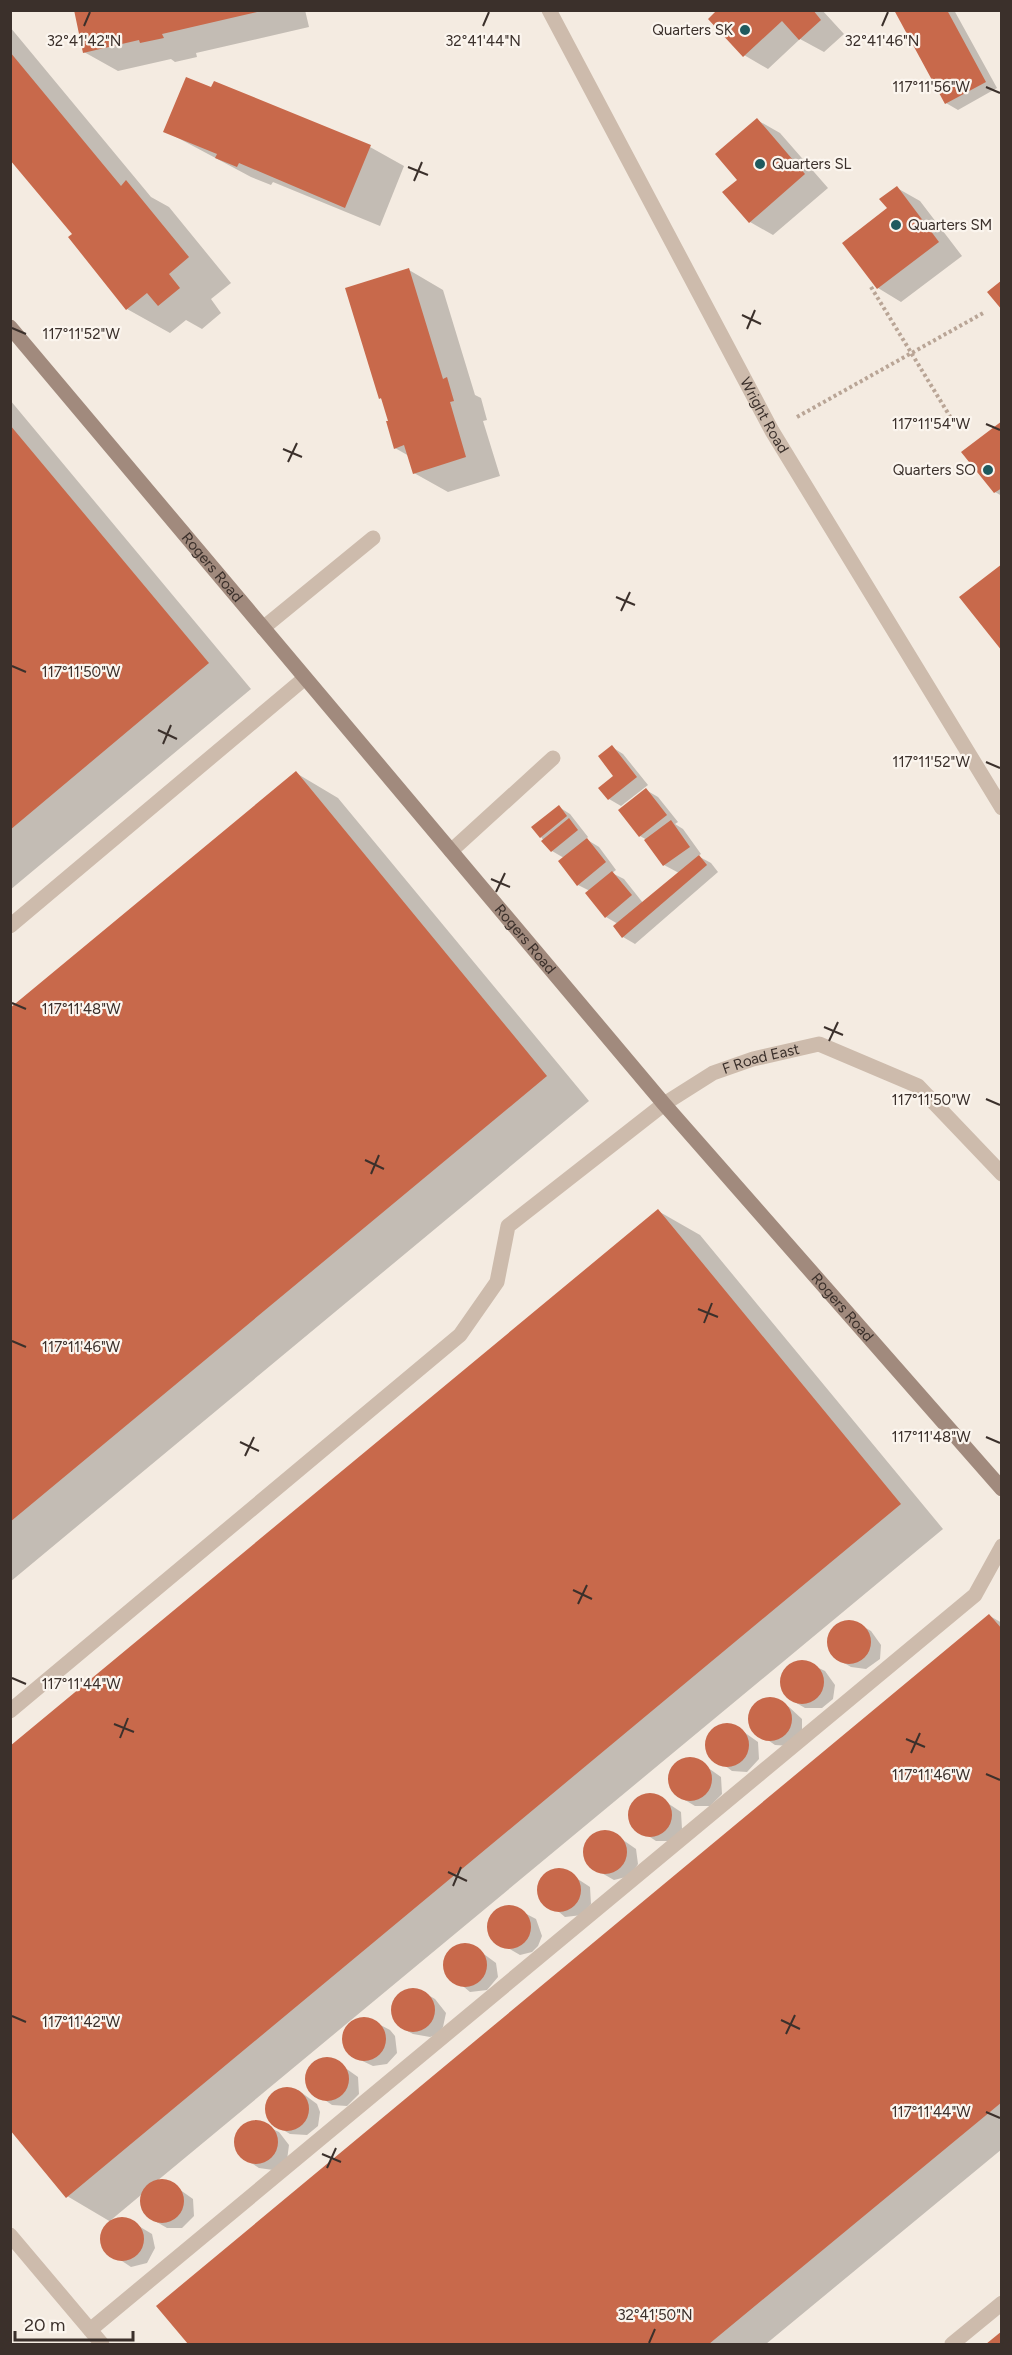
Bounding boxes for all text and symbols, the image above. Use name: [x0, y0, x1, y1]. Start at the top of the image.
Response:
place label: Quarters SK: [652, 21, 734, 39]
marker: Quarters SK: [738, 23, 752, 37]
text: 32°41'42"N: [47, 32, 121, 50]
text: 32°41'44"N: [445, 32, 521, 50]
text: 32°41'46"N: [845, 32, 919, 50]
text: 117°11'56"W: [892, 78, 970, 96]
place label: Quarters SL: [772, 155, 852, 173]
marker: Quarters SL: [753, 157, 767, 171]
place label: Quarters SM: [908, 216, 992, 234]
marker: Quarters SM: [889, 218, 903, 232]
text: 117°11'52"W: [42, 325, 120, 343]
street label: Wright Road: [736, 374, 793, 457]
text: 117°11'54"W: [892, 415, 971, 433]
place label: Quarters SO: [893, 461, 976, 479]
marker: Quarters SO: [981, 463, 995, 477]
street label: Rogers Road: [178, 529, 247, 606]
text: 117°11'50"W: [42, 663, 121, 681]
text: 117°11'52"W: [892, 753, 970, 771]
street label: Rogers Road: [491, 901, 560, 978]
text: 117°11'48"W: [41, 1000, 121, 1018]
street label: F Road East: [720, 1040, 801, 1078]
text: 117°11'50"W: [892, 1091, 971, 1109]
street label: Rogers Road: [807, 1269, 877, 1345]
text: 117°11'46"W: [42, 1338, 121, 1356]
text: 117°11'48"W: [891, 1428, 971, 1446]
text: 117°11'44"W: [41, 1675, 121, 1693]
text: 117°11'46"W: [892, 1766, 971, 1784]
text: 117°11'42"W: [42, 2013, 121, 2031]
text: 117°11'44"W: [891, 2103, 971, 2121]
scale bar: [15, 2304, 134, 2342]
text: 32°41'50"N: [617, 2306, 693, 2324]
text: 20 m: [24, 2314, 65, 2336]

